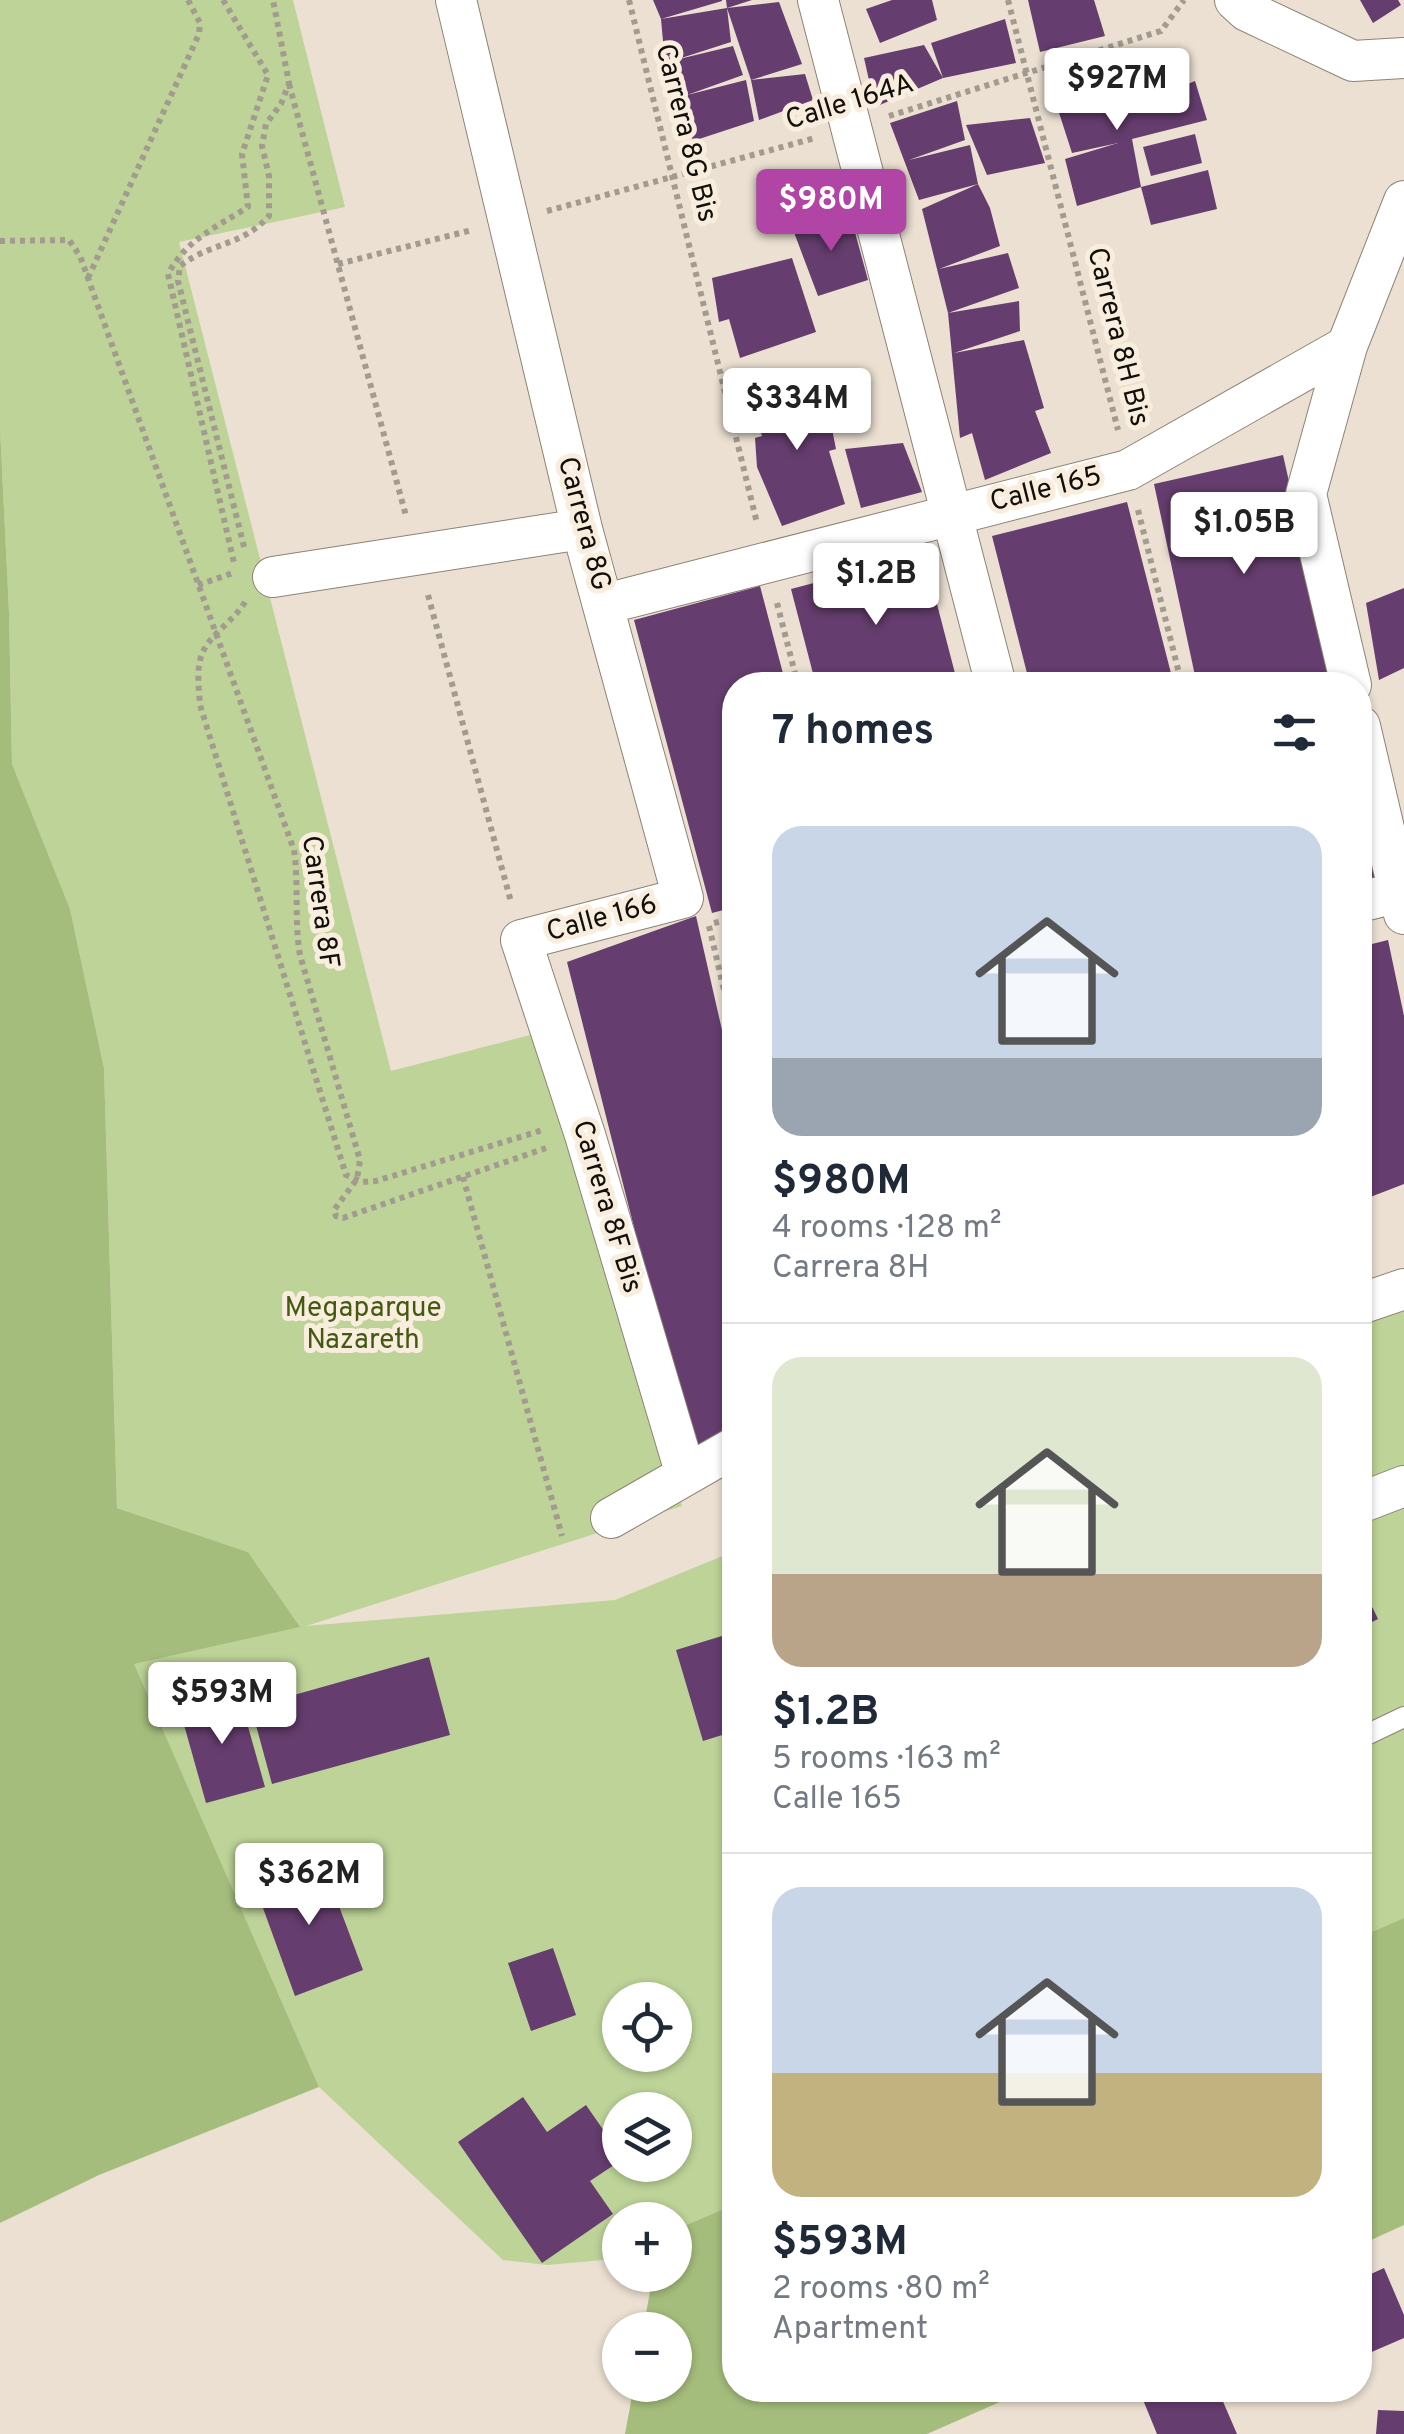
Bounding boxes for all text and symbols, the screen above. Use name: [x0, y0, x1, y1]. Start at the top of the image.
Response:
street label: Carrera 8G Bis: [645, 40, 725, 226]
pin: $927M: [1047, 48, 1187, 133]
text: $927M: [1066, 60, 1168, 100]
street label: Calle 164A: [782, 66, 918, 140]
pin: $980M: [761, 169, 901, 254]
text: $980M: [778, 181, 884, 221]
street label: Carrera 8H Bis: [1077, 244, 1157, 430]
pin: $334M: [727, 368, 867, 453]
text: $334M: [745, 380, 849, 420]
street label: Carrera 8G: [548, 453, 618, 595]
street label: Calle 165: [986, 459, 1106, 521]
pin: $1.05B: [1163, 492, 1325, 577]
text: $1.05B: [1193, 504, 1295, 544]
pin: $1.2B: [806, 543, 946, 628]
text: $1.2B: [835, 555, 917, 595]
icon: filters: [1267, 705, 1322, 760]
text: 7 homes: [772, 706, 934, 759]
street label: Carrera 8F: [292, 833, 346, 971]
street label: Calle 166: [543, 887, 661, 951]
icon: home: [957, 891, 1137, 1071]
street label: Carrera 8F Bis: [563, 1116, 649, 1298]
text: $980M: [772, 1156, 911, 1209]
text: 4 rooms · 128 m²: [772, 1209, 1002, 1249]
text: Carrera 8H: [772, 1249, 929, 1289]
park label: Megaparque Nazareth: [284, 1291, 442, 1359]
icon: home: [957, 1422, 1137, 1602]
pin: $593M: [152, 1662, 292, 1747]
text: $593M: [170, 1674, 274, 1714]
text: $1.2B: [772, 1687, 879, 1740]
text: 5 rooms · 163 m²: [772, 1740, 1001, 1780]
text: Calle 165: [772, 1780, 902, 1820]
pin: $362M: [239, 1843, 379, 1928]
text: $362M: [257, 1855, 361, 1895]
icon: home: [957, 1952, 1137, 2132]
map controls: [602, 1982, 692, 2402]
button: locate: [602, 1982, 692, 2072]
button: layers: [602, 2092, 692, 2182]
button: +: [602, 2202, 692, 2292]
text: $593M: [772, 2217, 908, 2270]
text: 2 rooms · 80 m²: [772, 2270, 990, 2310]
text: Apartment: [772, 2310, 928, 2350]
button: −: [602, 2312, 692, 2402]

